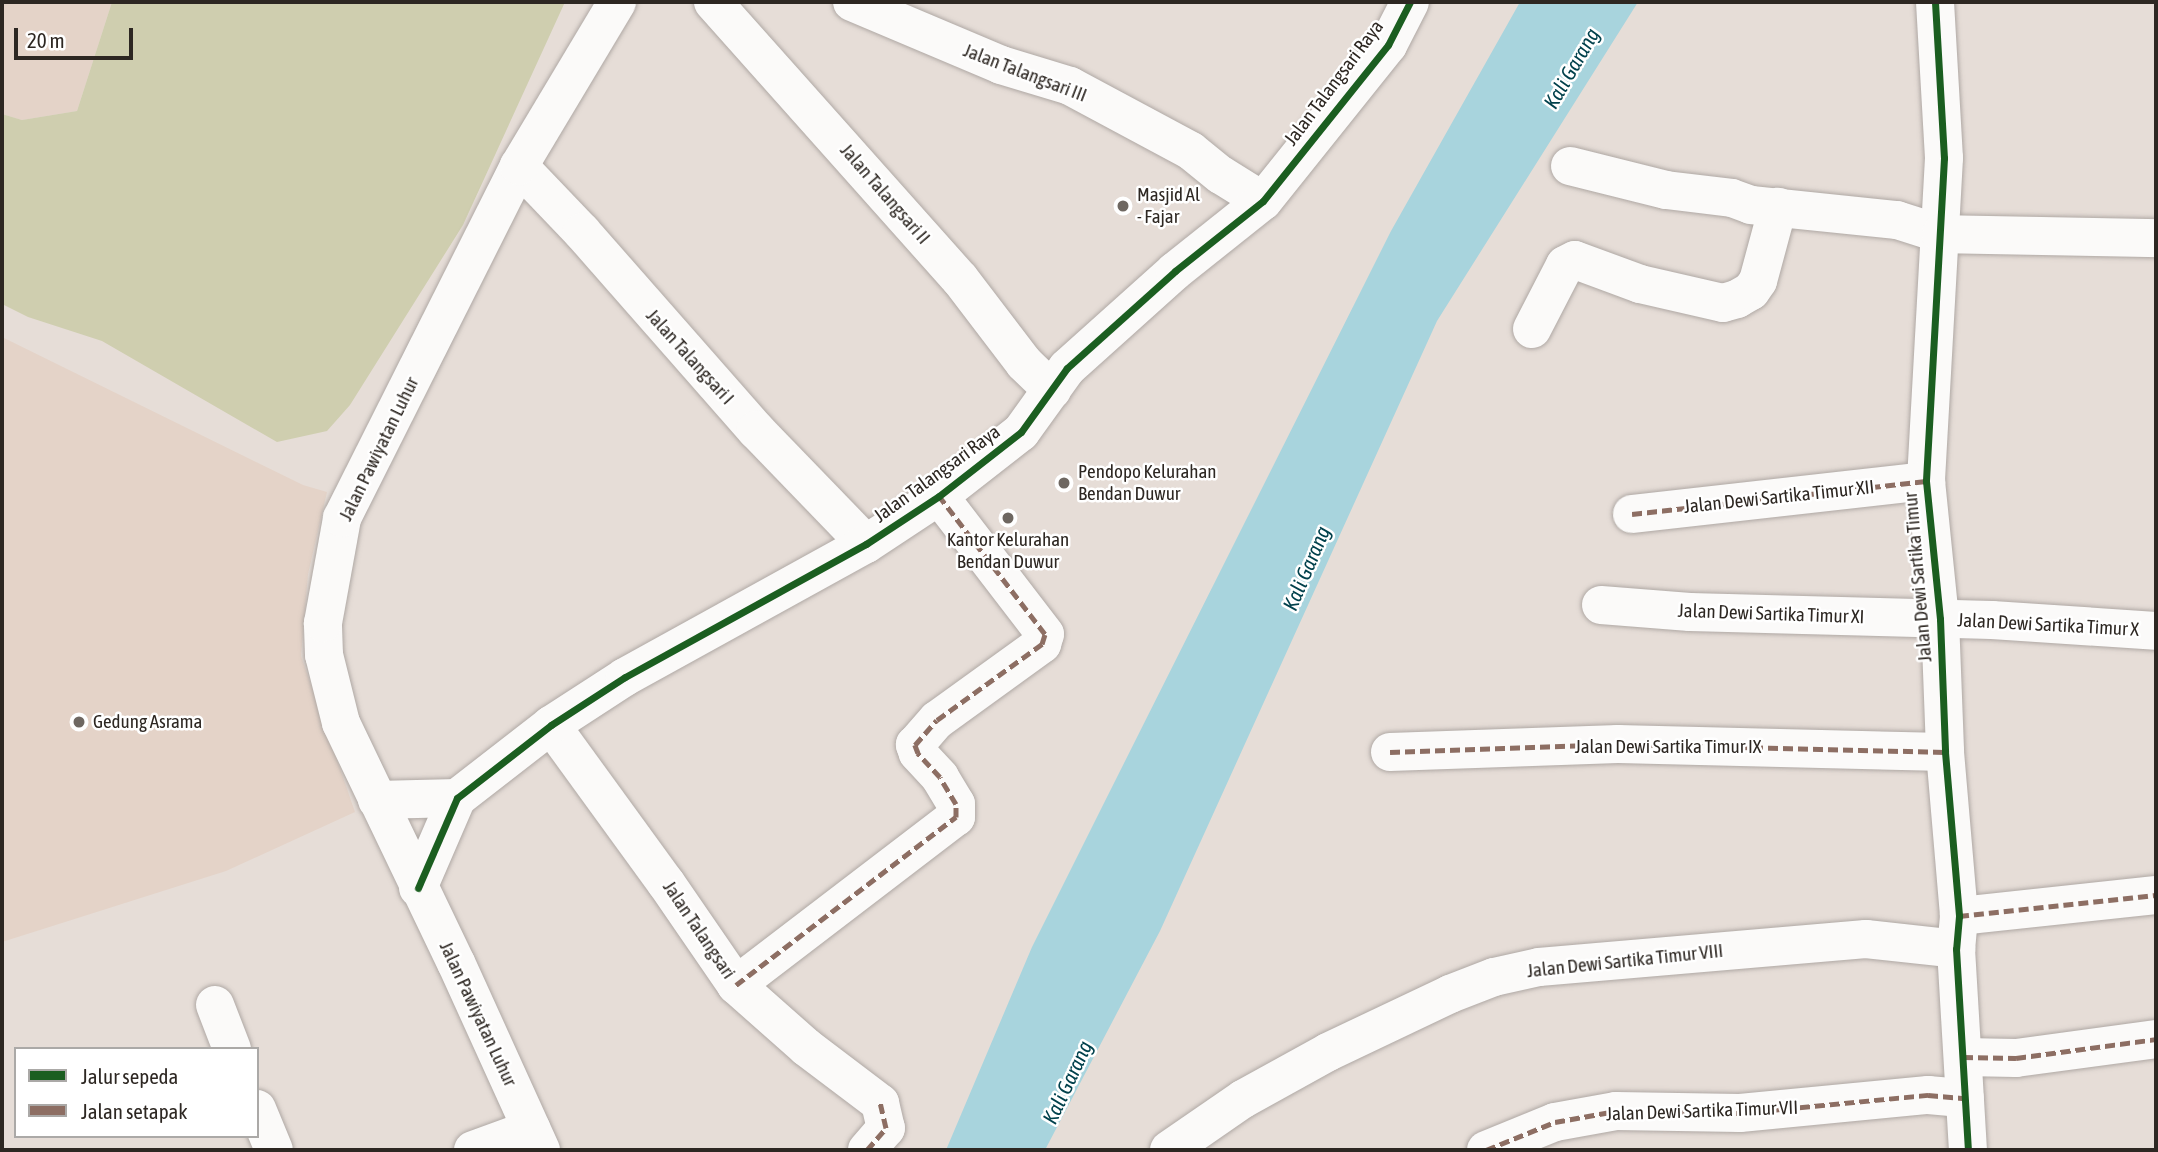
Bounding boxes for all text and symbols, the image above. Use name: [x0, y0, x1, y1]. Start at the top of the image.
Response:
scale bar: [18, 14, 136, 58]
street label: Jalan Talangsari Raya: [1280, 16, 1388, 150]
water label: Kali Garang: [1538, 23, 1604, 113]
text: 20 m: [27, 28, 65, 52]
street label: Jalan Talangsari III: [960, 39, 1090, 107]
street label: Jalan Talangsari II: [835, 139, 935, 249]
place label: Masjid Al - Fajar: [1137, 184, 1200, 228]
marker: Masjid Al - Fajar: [1115, 198, 1131, 214]
street label: Jalan Talangsari I: [641, 305, 739, 409]
street label: Jalan Pawiyatan Luhur: [334, 373, 424, 525]
street label: Jalan Talangsari Raya: [869, 421, 1005, 527]
place label: Pendopo Kelurahan Bendan Duwur: [1078, 461, 1217, 505]
marker: Pendopo Kelurahan Bendan Duwur: [1056, 475, 1072, 491]
street label: Jalan Dewi Sartika Timur XII: [1683, 476, 1875, 518]
street label: Jalan Dewi Sartika Timur: [1899, 491, 1937, 663]
marker: Kantor Kelurahan Bendan Duwur: [1000, 510, 1016, 526]
water label: Kali Garang: [1277, 522, 1335, 614]
place label: Kantor Kelurahan Bendan Duwur: [947, 529, 1069, 573]
street label: Jalan Dewi Sartika Timur XI: [1677, 599, 1865, 629]
street label: Jalan Dewi Sartika Timur X: [1957, 609, 2139, 641]
place label: Gedung Asrama: [93, 711, 202, 733]
marker: Gedung Asrama: [71, 714, 87, 730]
street label: Jalan Dewi Sartika Timur IX: [1575, 736, 1761, 758]
street label: Jalan Talangsari: [658, 877, 740, 983]
street label: Jalan Pawiyatan Luhur: [434, 938, 522, 1090]
street label: Jalan Dewi Sartika Timur VIII: [1526, 939, 1724, 983]
water label: Kali Garang: [1037, 1036, 1097, 1128]
legend: [14, 1047, 259, 1138]
text: Jalur sepeda: [81, 1064, 178, 1088]
street label: Jalan Dewi Sartika Timur VII: [1606, 1096, 1798, 1126]
text: Jalan setapak: [81, 1099, 188, 1123]

